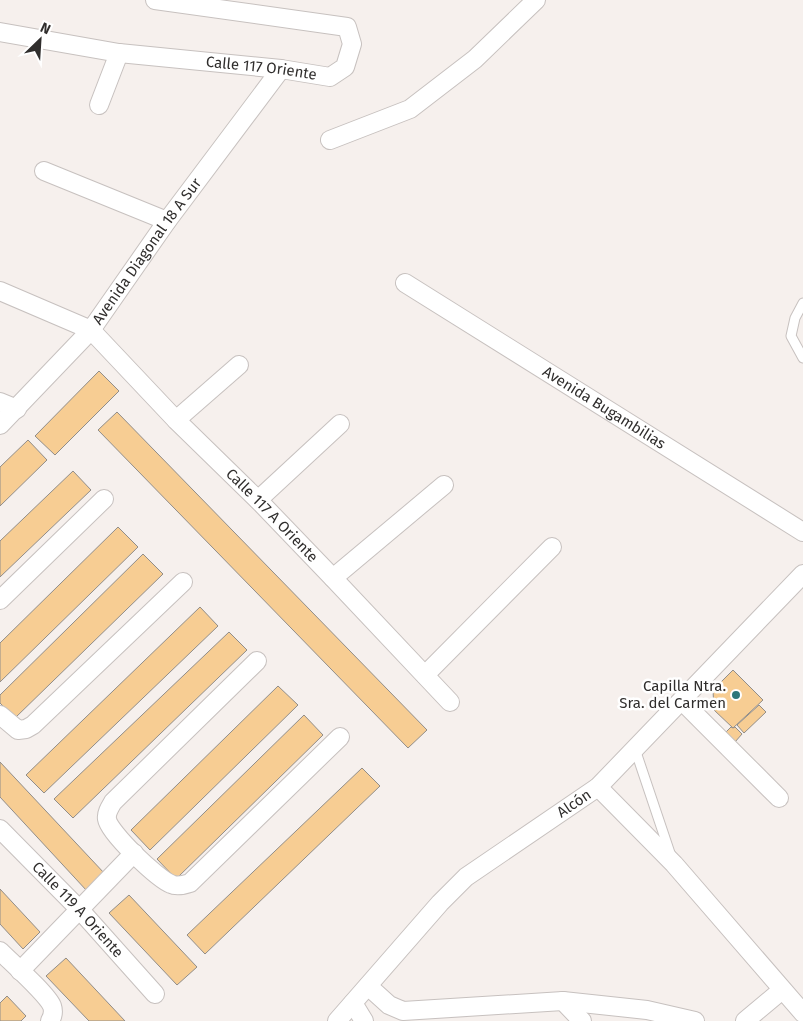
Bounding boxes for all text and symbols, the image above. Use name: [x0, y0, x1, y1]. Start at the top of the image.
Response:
north arrow: [15, 15, 65, 65]
text: N: [37, 19, 53, 38]
street label: Calle 117 Oriente: [205, 53, 318, 84]
street label: Avenida Diagonal 18 A Sur: [89, 174, 205, 328]
street label: Avenida Bugambilias: [539, 362, 669, 453]
street label: Calle 117 A Oriente: [222, 465, 322, 566]
place label: Capilla Ntra. Sra. del Carmen: [619, 677, 726, 712]
marker: Capilla Ntra. Sra. del Carmen: [730, 689, 742, 701]
street label: Alcón: [553, 785, 594, 821]
street label: Calle 119 A Oriente: [28, 858, 127, 961]

